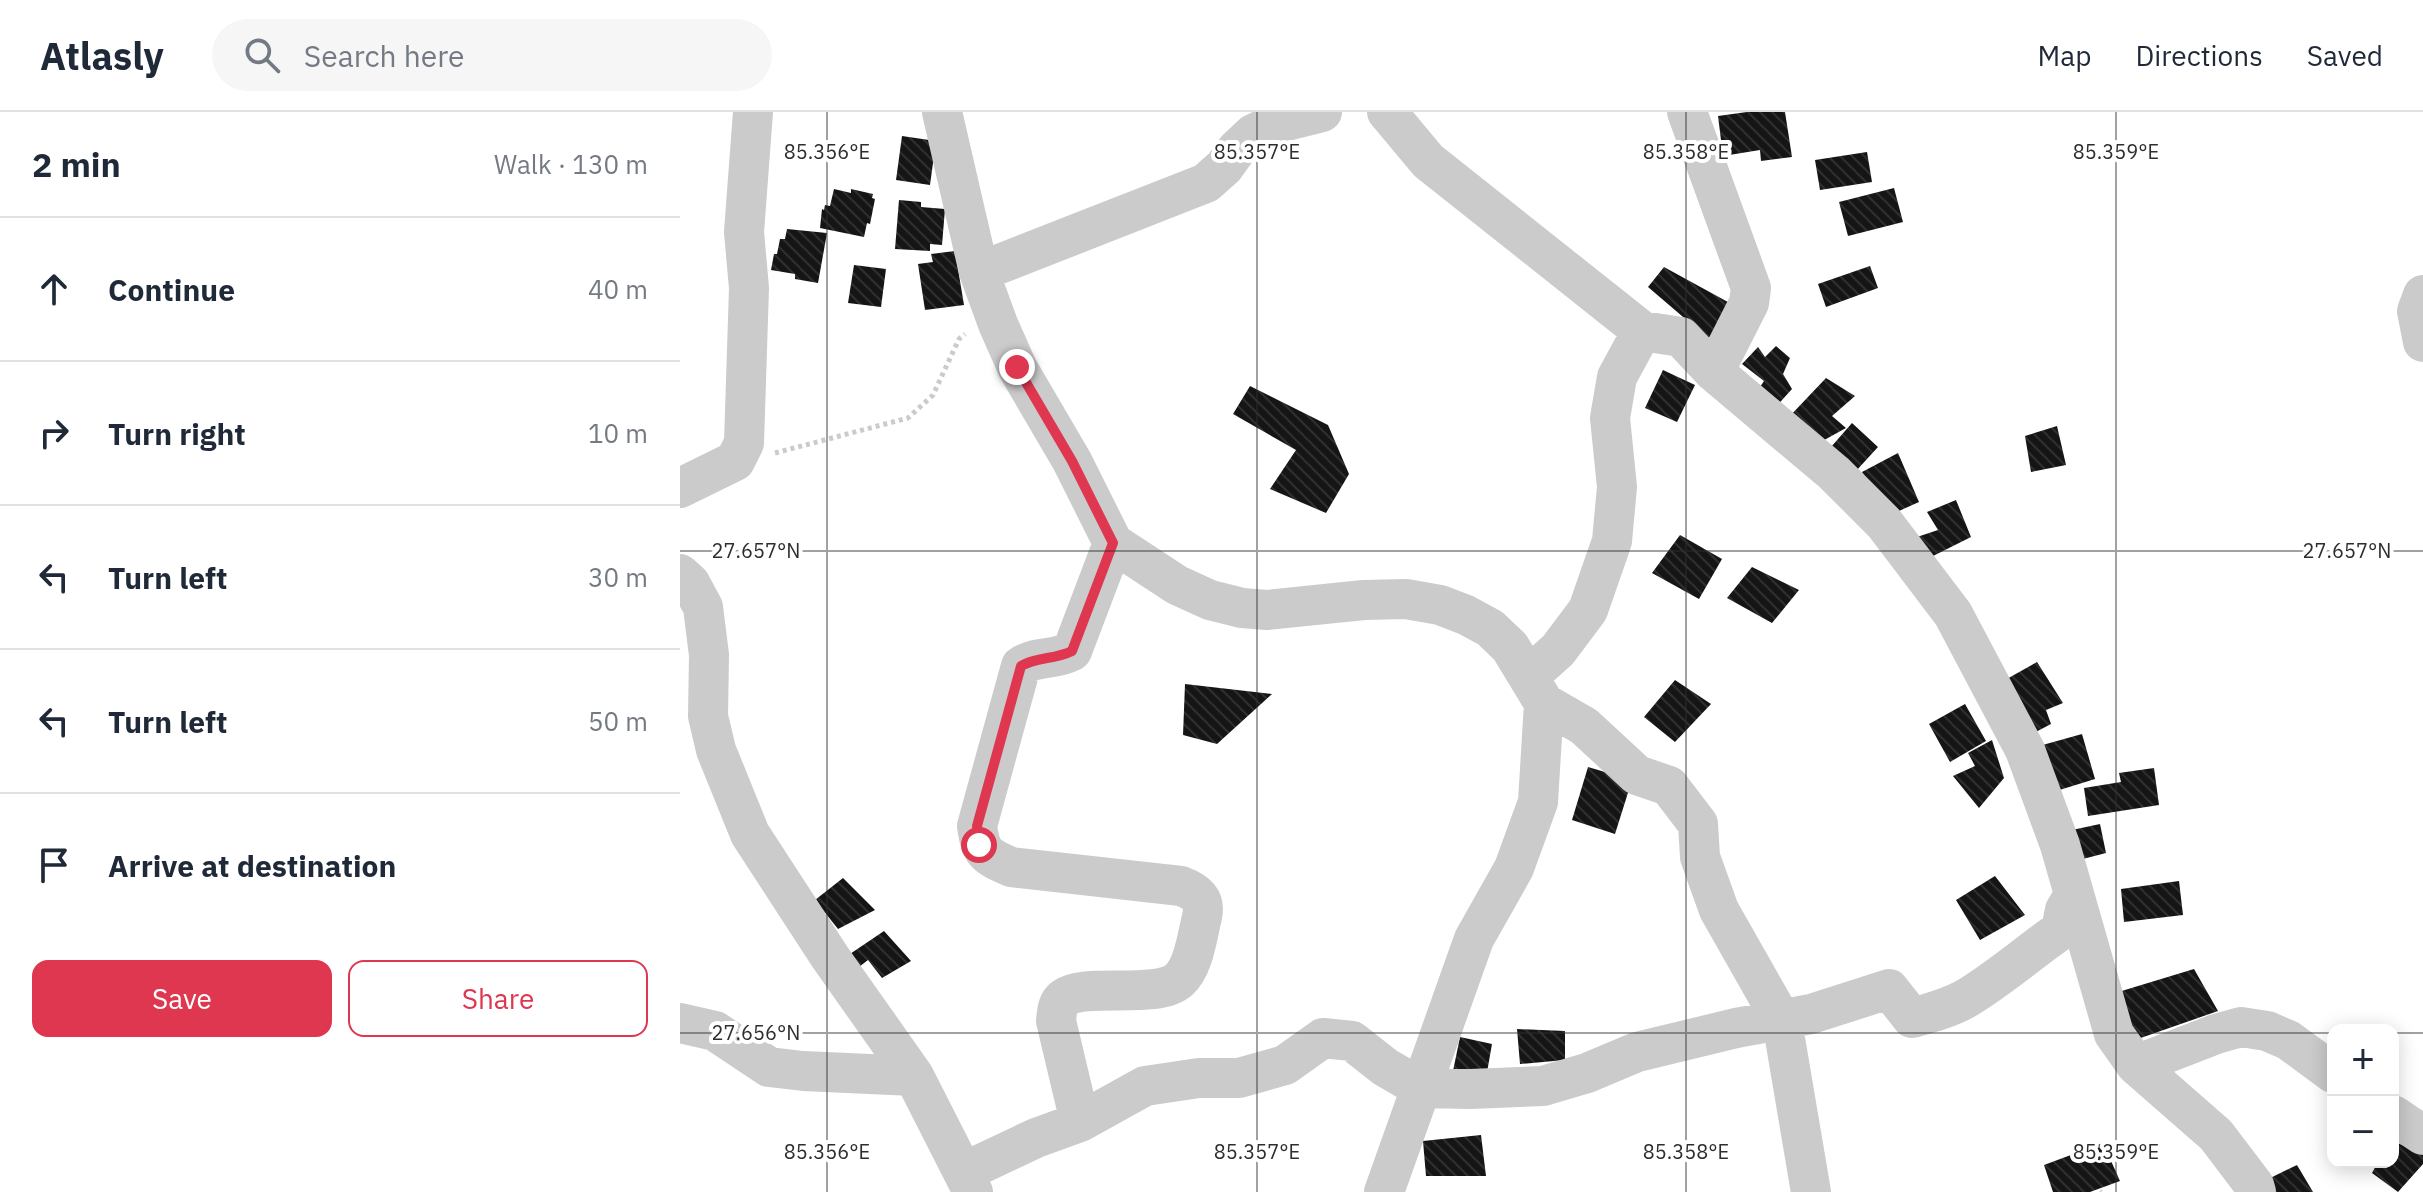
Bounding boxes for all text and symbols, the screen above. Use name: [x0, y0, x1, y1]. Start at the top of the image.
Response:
search box: [212, 19, 772, 91]
text: Atlasly: [40, 31, 164, 80]
icon: search: [240, 33, 284, 77]
text: Search here: [304, 36, 465, 75]
text: Map: [2037, 37, 2091, 74]
text: Directions: [2135, 37, 2263, 74]
text: Saved: [2307, 37, 2383, 74]
text: 85.356°E: [784, 138, 870, 165]
text: 85.357°E: [1214, 138, 1300, 165]
text: 85.358°E: [1643, 138, 1729, 165]
text: 85.359°E: [2073, 138, 2159, 165]
text: 2 min: [32, 142, 121, 186]
text: Walk · 130 m: [494, 147, 648, 181]
icon: ahead: [32, 267, 76, 311]
text: Continue: [108, 270, 235, 309]
text: 40 m: [588, 272, 648, 306]
route end: [999, 349, 1035, 385]
icon: right: [32, 411, 76, 455]
text: Turn right: [108, 414, 246, 453]
text: 10 m: [588, 416, 648, 450]
text: 27.657°N: [712, 537, 800, 564]
text: 27.657°N: [2303, 537, 2391, 564]
icon: left: [32, 555, 76, 599]
text: Turn left: [108, 558, 227, 597]
text: 30 m: [588, 560, 648, 594]
icon: left: [32, 699, 76, 743]
text: Turn left: [108, 702, 227, 741]
text: 50 m: [588, 704, 648, 738]
route start: [961, 827, 997, 863]
icon: arrive: [32, 843, 76, 887]
text: Arrive at destination: [108, 846, 396, 885]
button: Save: [32, 960, 332, 1037]
button: Share: [348, 960, 648, 1037]
text: 27.656°N: [712, 1019, 800, 1046]
map controls: [2327, 1024, 2399, 1168]
button: +: [2327, 1024, 2399, 1096]
button: −: [2327, 1096, 2399, 1168]
text: 85.356°E: [784, 1138, 870, 1165]
text: 85.357°E: [1214, 1138, 1300, 1165]
text: 85.358°E: [1643, 1138, 1729, 1165]
text: 85.359°E: [2073, 1138, 2159, 1165]

